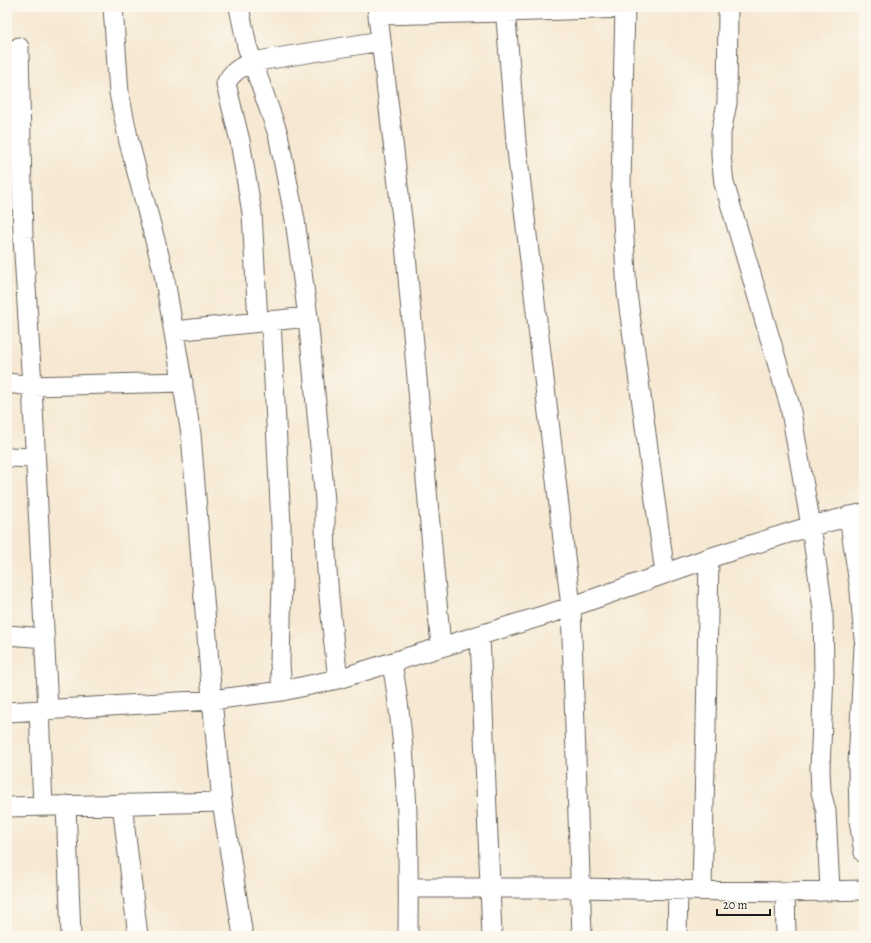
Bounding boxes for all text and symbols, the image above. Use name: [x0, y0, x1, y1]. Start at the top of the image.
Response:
scale bar: [717, 891, 770, 917]
text: 20 m: [723, 897, 747, 913]

